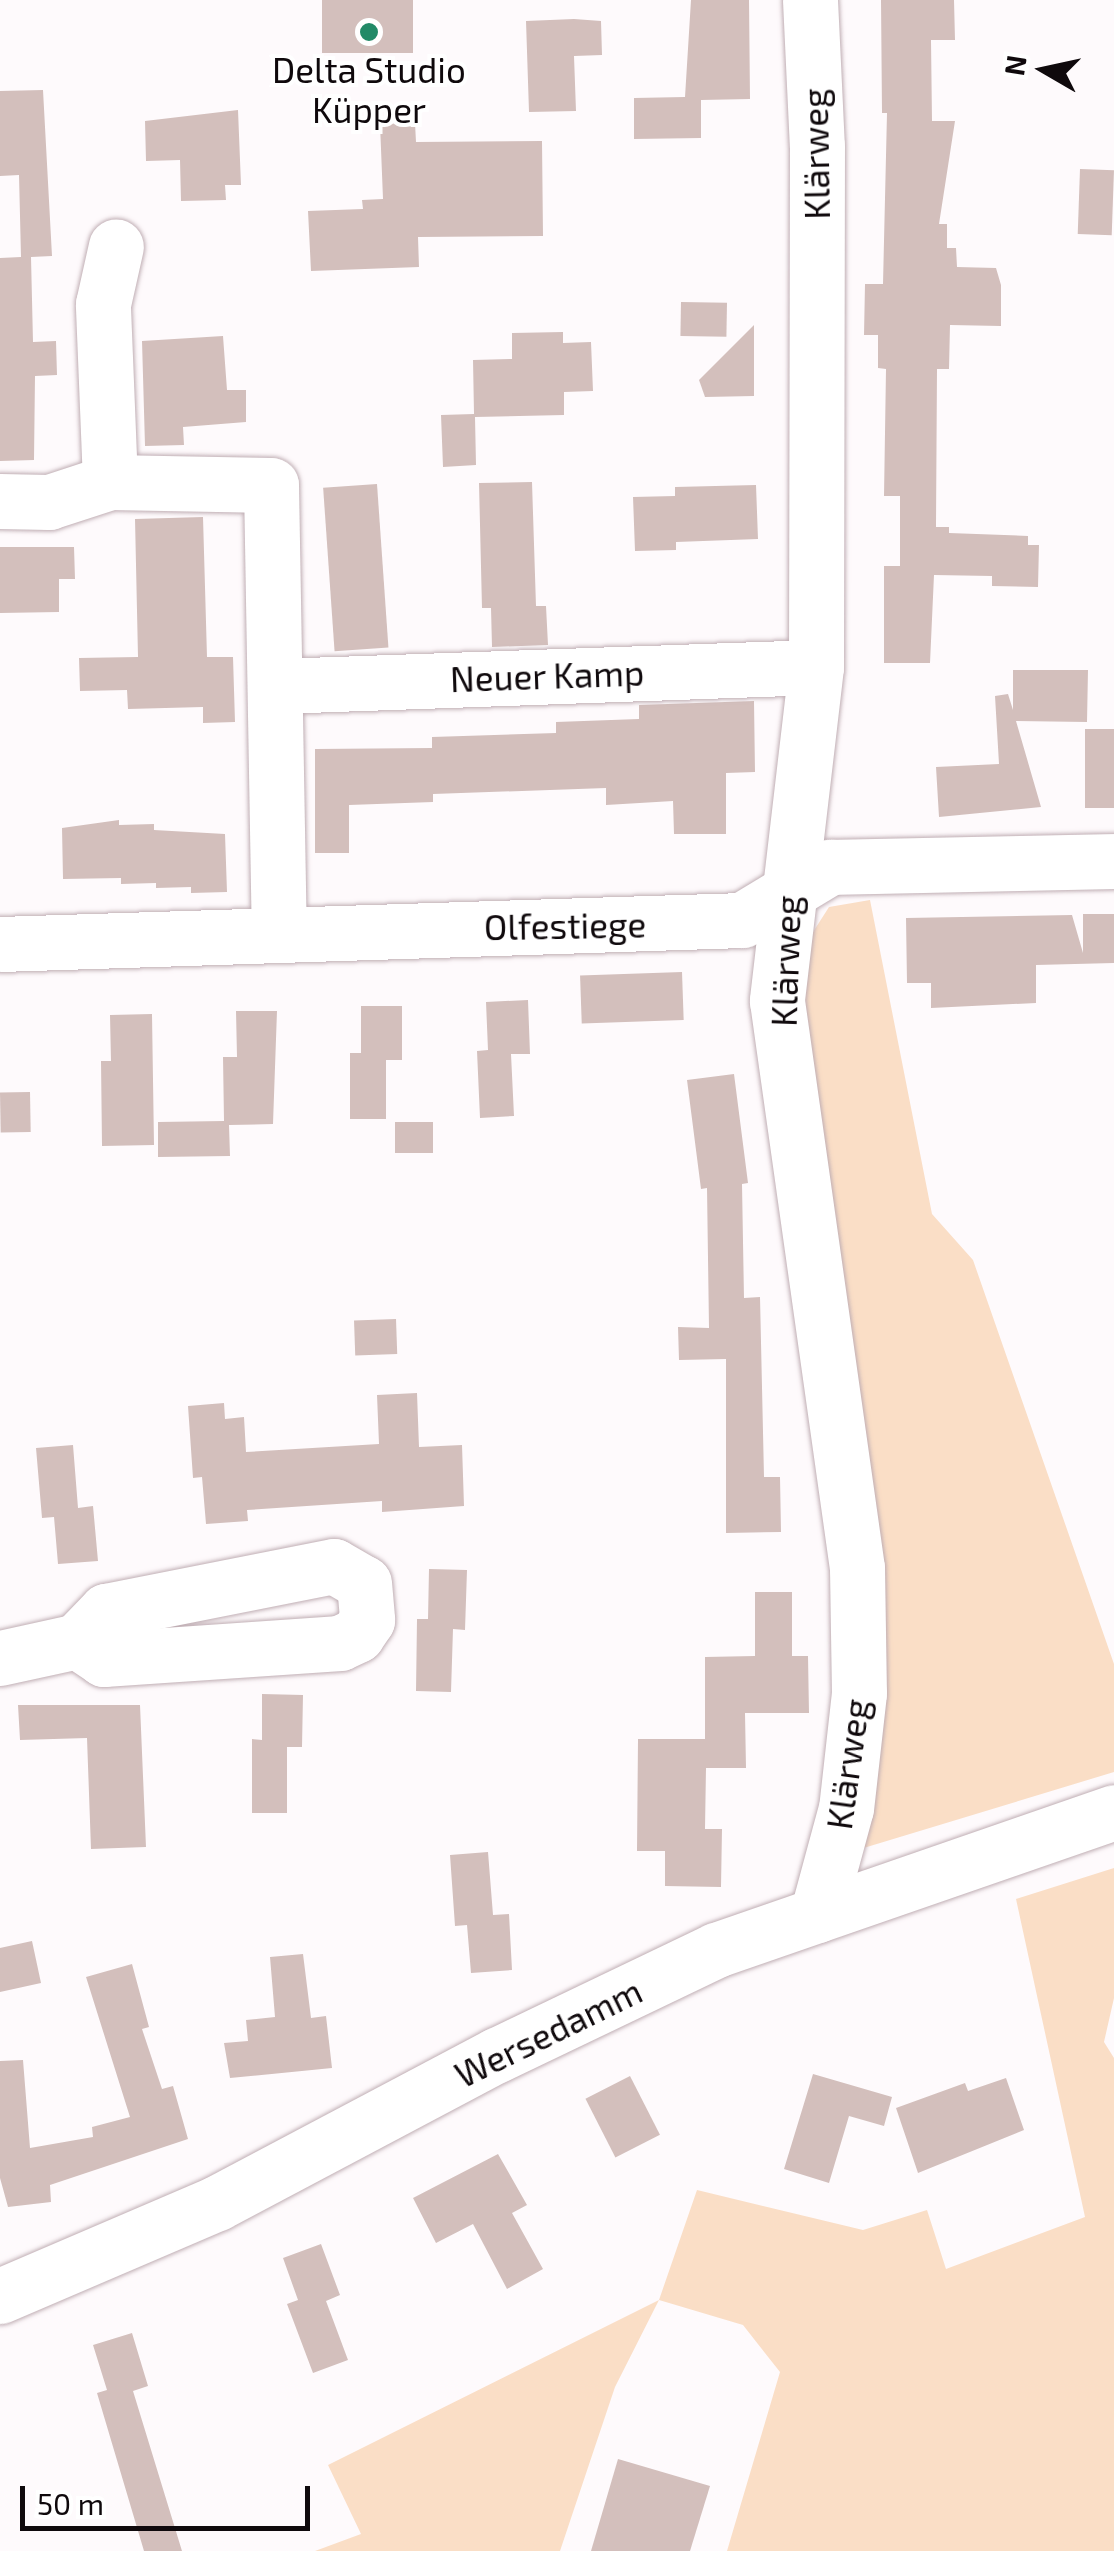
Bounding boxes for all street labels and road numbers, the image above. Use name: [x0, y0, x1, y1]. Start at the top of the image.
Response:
street label: Klärweg: [793, 88, 837, 220]
street label: Neuer Kamp: [449, 651, 645, 699]
street label: Klärweg: [762, 895, 808, 1027]
street label: Olfestiege: [484, 903, 646, 947]
street label: Klärweg: [817, 1696, 877, 1832]
street label: Wersedamm: [448, 1969, 648, 2095]

